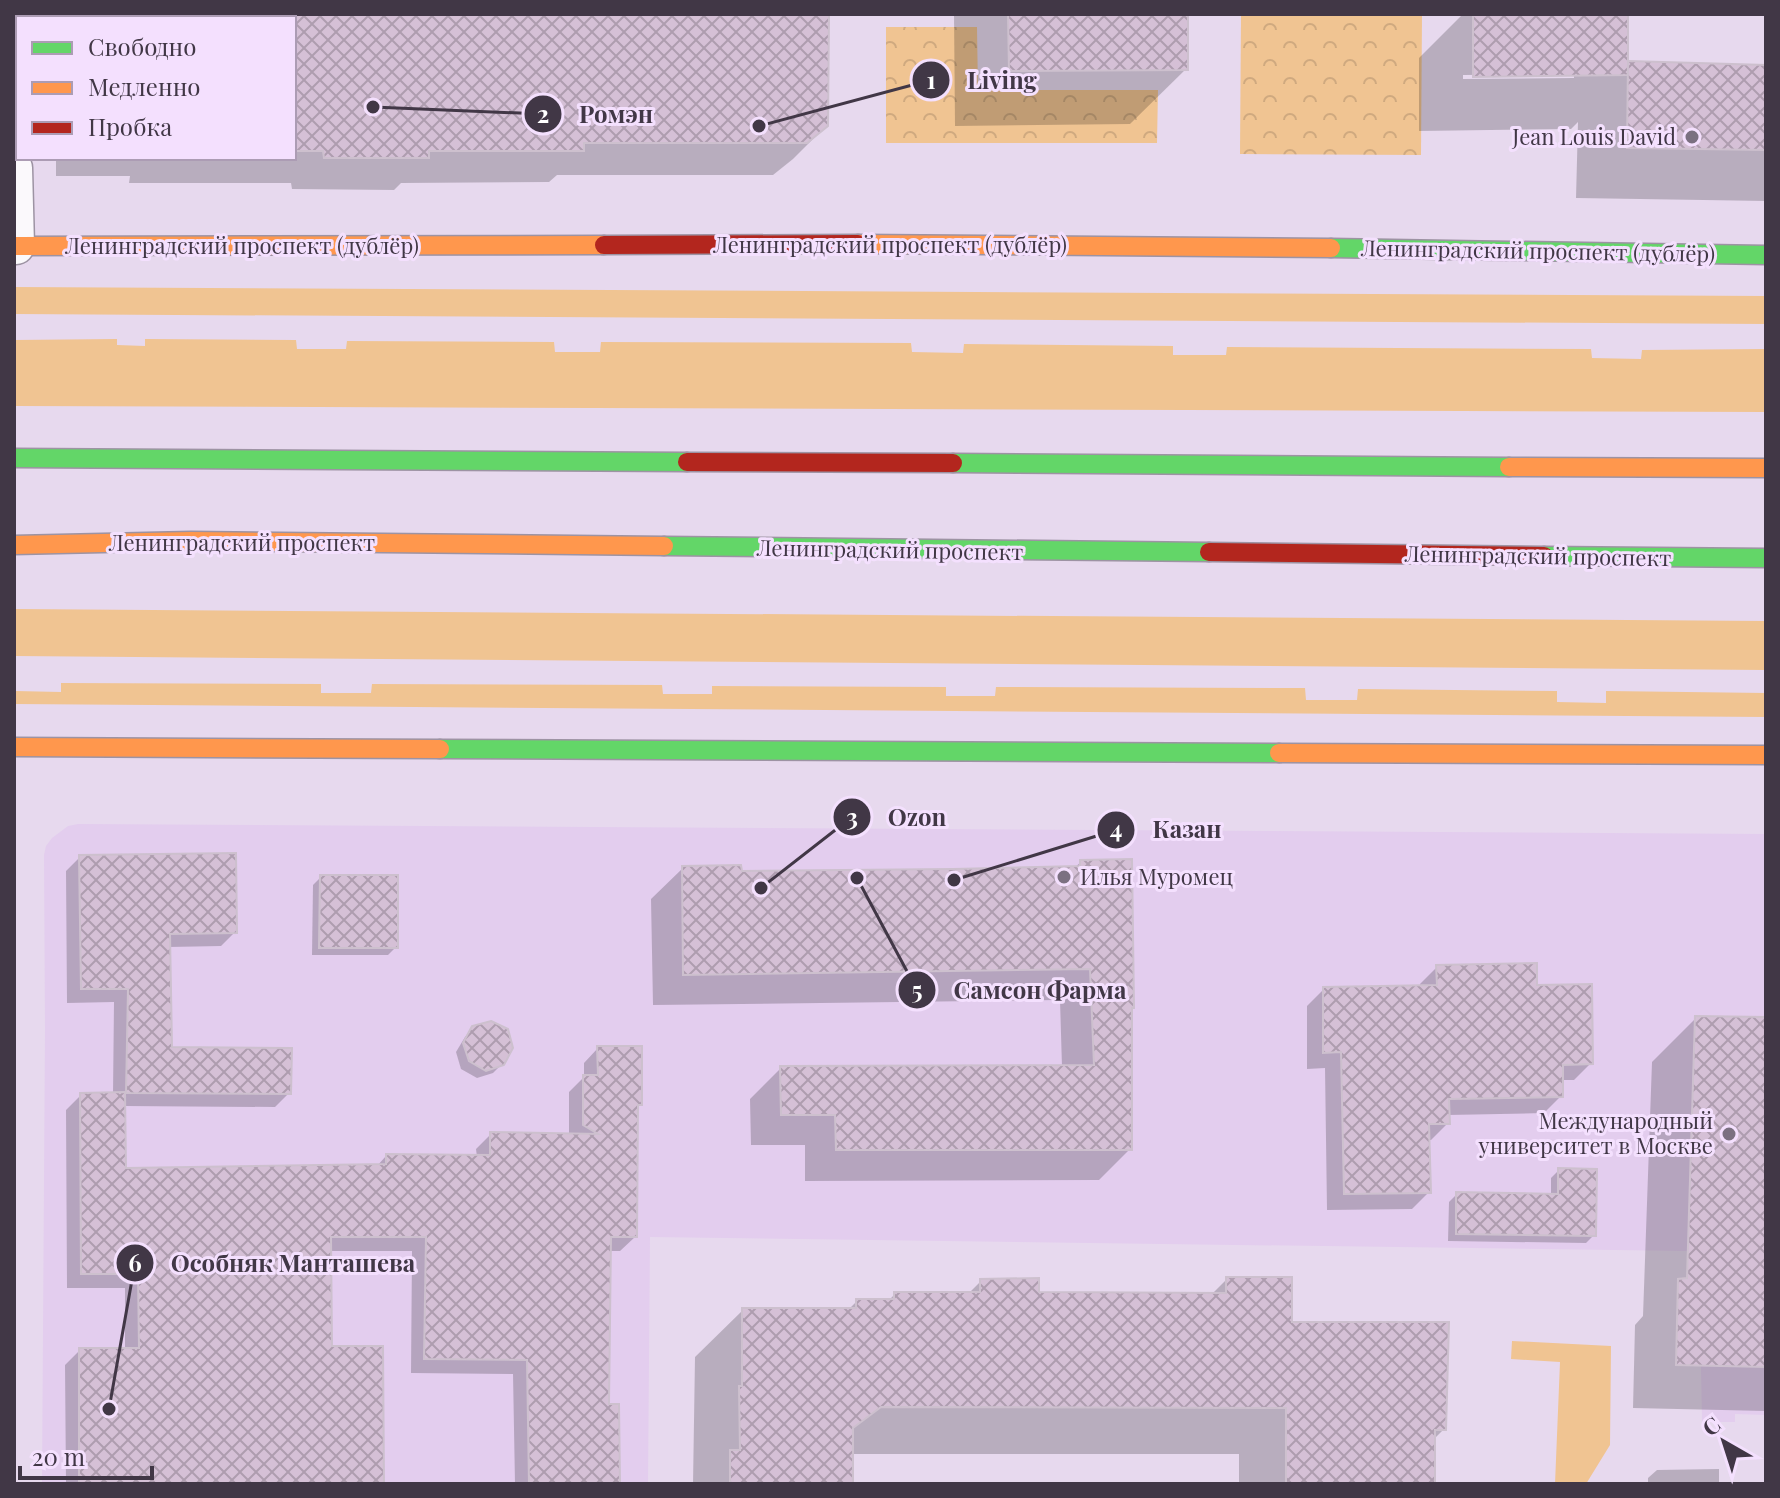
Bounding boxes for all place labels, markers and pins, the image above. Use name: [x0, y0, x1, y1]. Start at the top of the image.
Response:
callout: Living: [911, 56, 1053, 104]
callout: Ромэн: [523, 90, 669, 138]
place label: Jean Louis David: [1511, 121, 1676, 151]
marker: Jean Louis David: [1683, 128, 1701, 146]
callout: Ozon: [832, 793, 962, 841]
callout: Казан: [1096, 806, 1237, 854]
place label: Илья Муромец: [1080, 861, 1234, 891]
marker: Илья Муромец: [1055, 868, 1073, 886]
callout: Самсон Фарма: [897, 966, 1142, 1014]
place label: Международный университет в Москве: [1478, 1105, 1713, 1160]
marker: Международный университет в Москве: [1720, 1125, 1738, 1143]
callout: Особняк Манташева: [115, 1239, 432, 1287]

